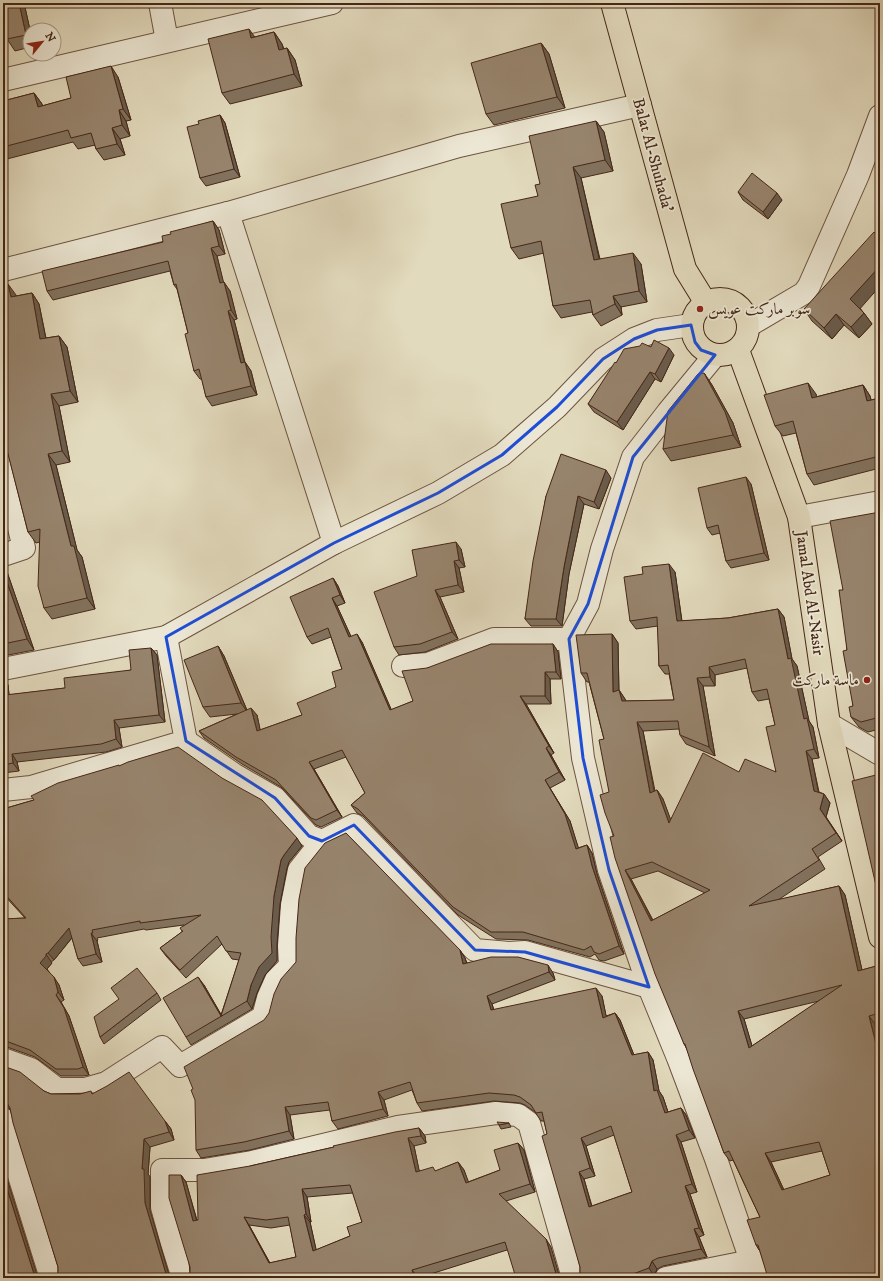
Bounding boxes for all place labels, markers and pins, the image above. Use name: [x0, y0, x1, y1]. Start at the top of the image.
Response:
place label: سوبر ماركت عويس: [708, 299, 810, 319]
marker: سوبر ماركت عويس: [695, 304, 705, 314]
place label: ماسة ماركت: [792, 670, 859, 690]
marker: ماسة ماركت: [862, 675, 872, 685]

